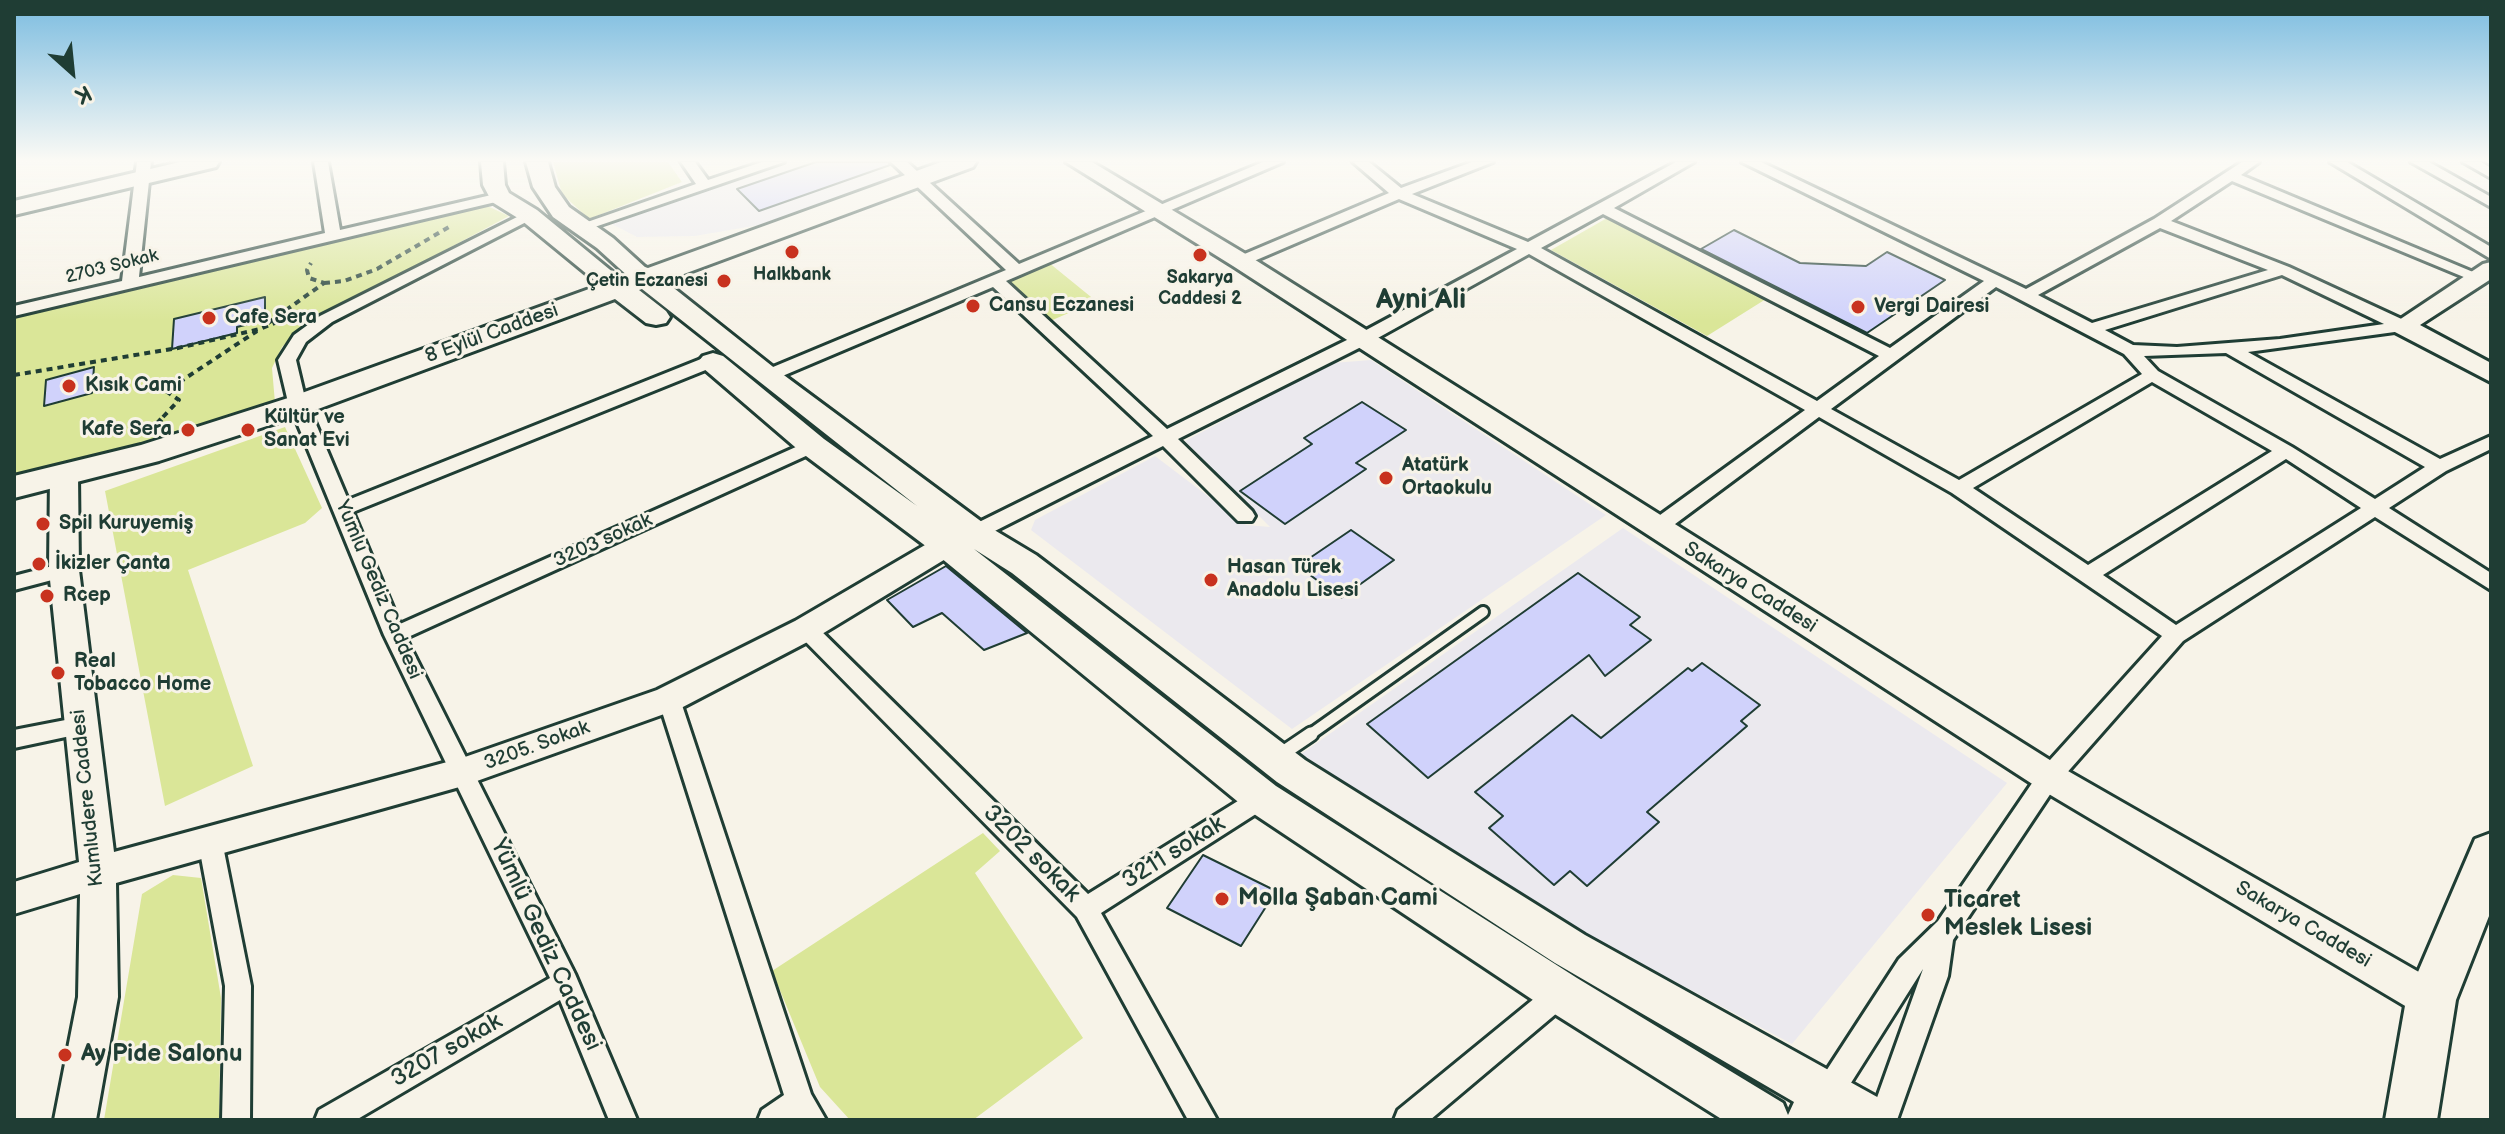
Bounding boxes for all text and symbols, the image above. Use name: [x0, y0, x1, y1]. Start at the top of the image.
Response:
north arrow: [32, 32, 112, 112]
text: K: [70, 78, 96, 109]
marker: Halkbank: [783, 243, 801, 261]
street label: 2703 Sokak: [63, 245, 161, 289]
marker: Sakarya Caddesi 2: [1191, 246, 1209, 264]
place label: Halkbank: [753, 264, 831, 286]
place label: Sakarya Caddesi 2: [1158, 267, 1242, 310]
place label: Çetin Eczanesi: [586, 270, 708, 292]
marker: Çetin Eczanesi: [715, 272, 733, 290]
district label: Ayni Ali: [1376, 284, 1466, 318]
place label: Cansu Eczanesi: [989, 294, 1134, 318]
place label: Vergi Dairesi: [1874, 295, 1989, 319]
marker: Cansu Eczanesi: [964, 297, 982, 315]
marker: Vergi Dairesi: [1849, 298, 1867, 316]
street label: 8 Eylül Caddesi: [422, 299, 562, 369]
place label: Cafe Sera: [225, 306, 317, 330]
marker: Cafe Sera: [200, 309, 218, 327]
place label: Kısık Cami: [85, 374, 182, 398]
marker: Kısık Cami: [60, 377, 78, 395]
place label: Kültür ve Sanat Evi: [264, 406, 350, 453]
place label: Kafe Sera: [81, 418, 172, 442]
marker: Kafe Sera: [179, 421, 197, 439]
marker: Kültür ve Sanat Evi: [239, 421, 257, 439]
place label: Atatürk Ortaokulu: [1402, 454, 1492, 501]
marker: Atatürk Ortaokulu: [1377, 469, 1395, 487]
street label: Yumlu Gediz Caddesi: [329, 497, 427, 683]
street label: 3203 sokak: [550, 509, 656, 573]
place label: Spil Kuruyemiş: [59, 512, 193, 536]
marker: Spil Kuruyemiş: [34, 515, 52, 533]
street label: Sakarya Caddesi: [1679, 537, 1821, 639]
place label: İkizler Çanta: [55, 552, 171, 576]
marker: İkizler Çanta: [30, 555, 48, 573]
place label: Hasan Türek Anadolu Lisesi: [1227, 556, 1359, 603]
marker: Hasan Türek Anadolu Lisesi: [1202, 571, 1220, 589]
place label: Rcep: [63, 584, 111, 608]
marker: Rcep: [38, 587, 56, 605]
place label: Real Tobacco Home: [74, 650, 211, 697]
marker: Real Tobacco Home: [49, 664, 67, 682]
street label: Kumludere Caddesi: [67, 708, 109, 888]
street label: 3205. Sokak: [481, 716, 593, 776]
street label: 3202 sokak: [976, 799, 1086, 909]
street label: 3211 sokak: [1117, 810, 1231, 896]
street label: Yümlü Gediz Caddesi: [483, 834, 607, 1056]
street label: Sakarya Caddesi: [2231, 876, 2375, 974]
place label: Molla Şaban Cami: [1238, 885, 1438, 913]
place label: Ticaret Meslek Lisesi: [1944, 887, 2092, 943]
marker: Molla Şaban Cami: [1213, 890, 1231, 908]
marker: Ticaret Meslek Lisesi: [1919, 906, 1937, 924]
street label: 3207 sokak: [386, 1008, 508, 1094]
place label: Ay Pide Salonu: [81, 1041, 242, 1069]
marker: Ay Pide Salonu: [56, 1046, 74, 1064]

